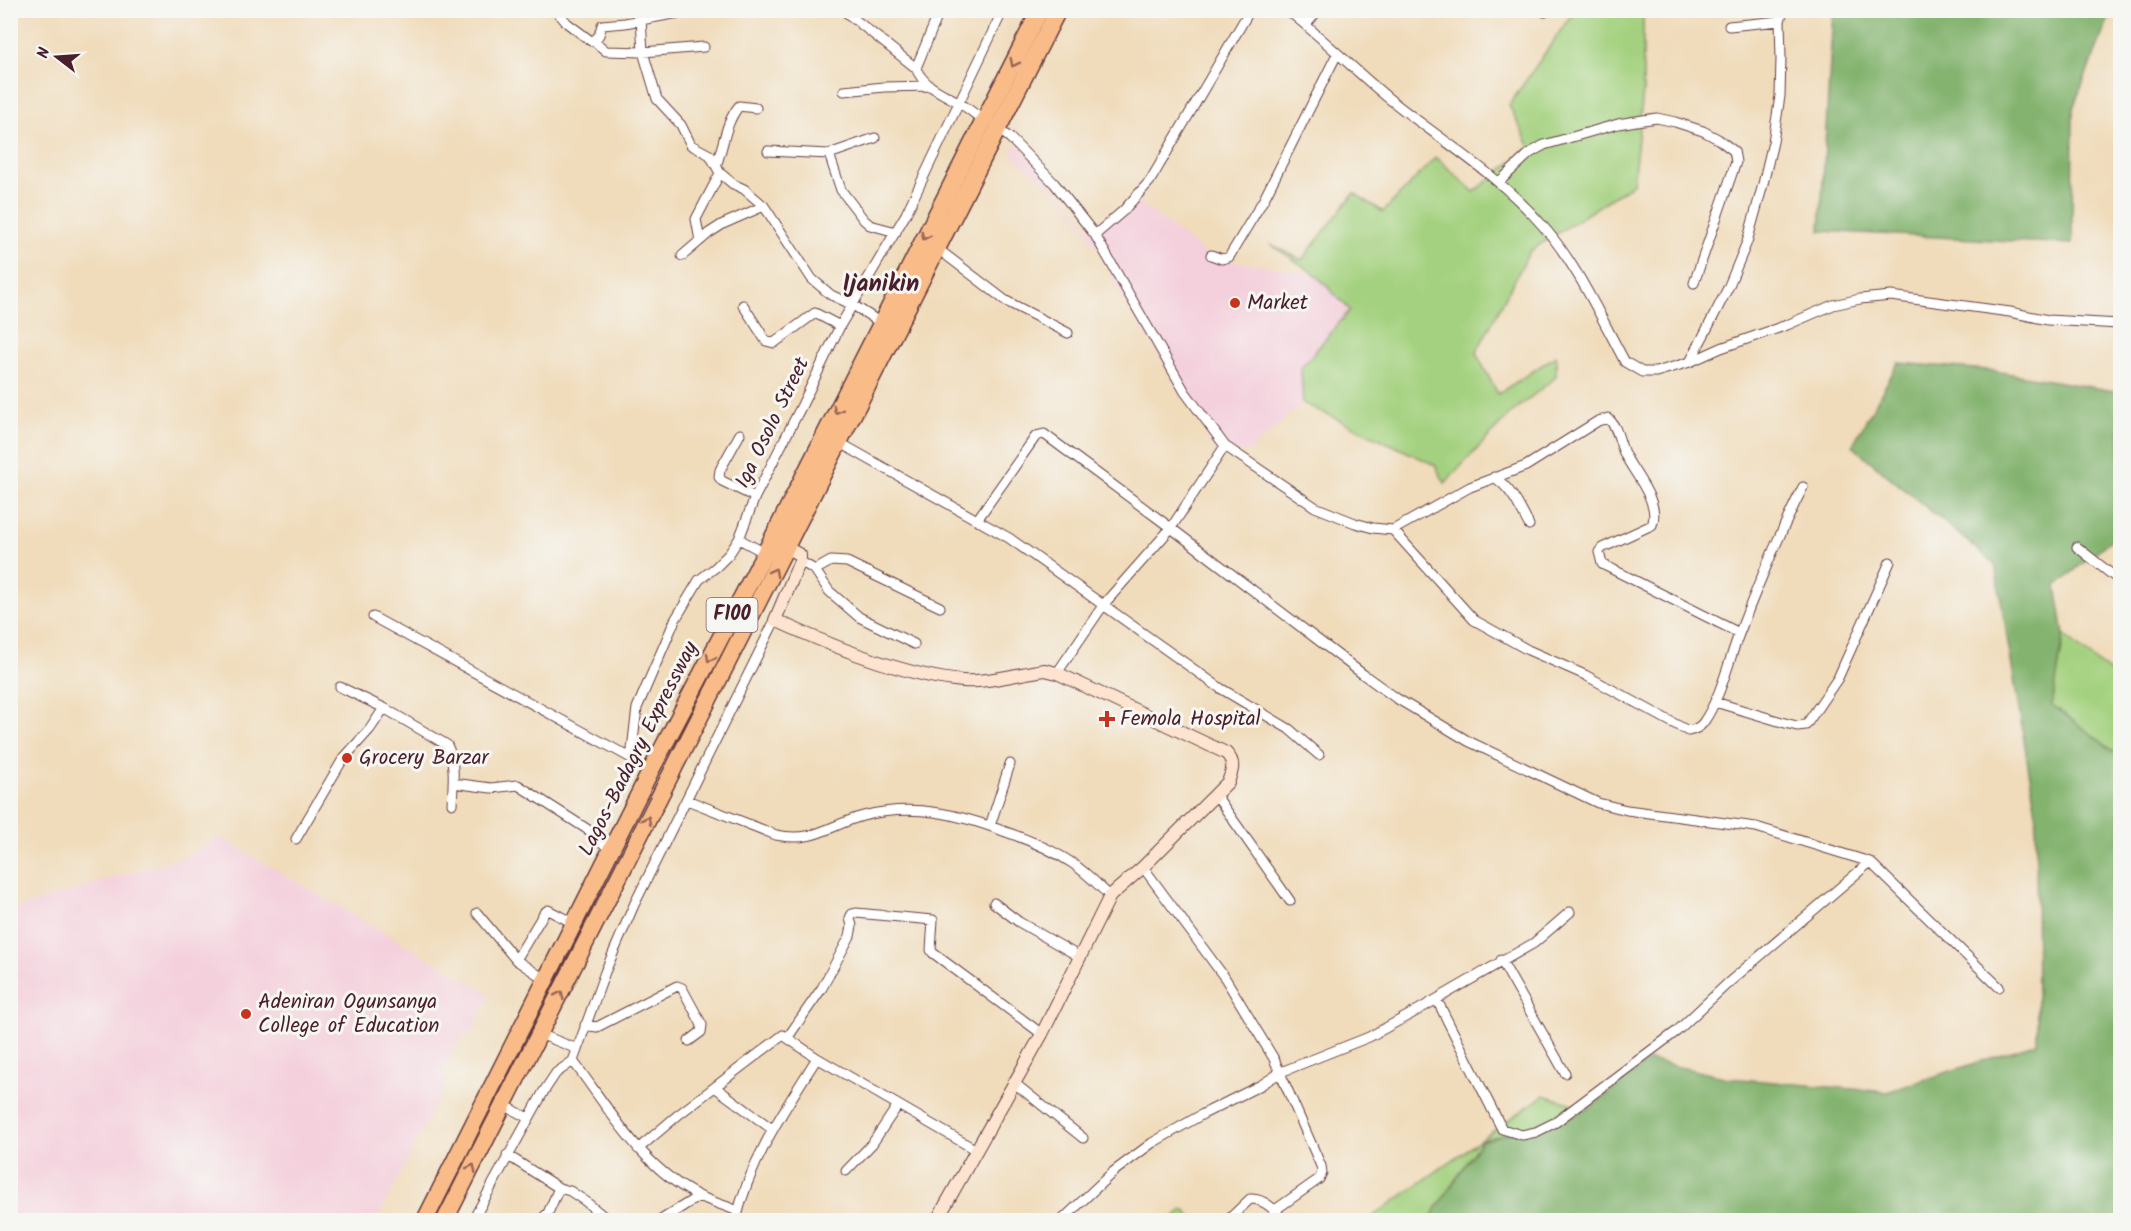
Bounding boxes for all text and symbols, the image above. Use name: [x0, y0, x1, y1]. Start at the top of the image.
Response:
north arrow: [27, 27, 87, 87]
text: N: [31, 45, 58, 62]
one-way arrow: [1010, 56, 1021, 67]
one-way arrow: [921, 230, 932, 241]
district label: Ijanikin: [843, 265, 919, 304]
place label: Market: [1247, 287, 1309, 320]
marker: Market: [1228, 296, 1242, 310]
street label: Iga Osolo Street: [727, 351, 819, 494]
one-way arrow: [833, 404, 844, 415]
one-way arrow: [767, 568, 778, 578]
road number: F100: [706, 598, 758, 632]
street label: Lagos-Badagry Expressway: [570, 636, 708, 862]
one-way arrow: [706, 652, 717, 663]
place label: Femola Hospital: [1120, 703, 1261, 736]
marker: Femola Hospital: [1098, 710, 1116, 728]
place label: Grocery Barzar: [359, 742, 490, 775]
marker: Grocery Barzar: [340, 751, 354, 765]
one-way arrow: [639, 815, 651, 826]
place label: Adeniran Ogunsanya College of Education: [258, 986, 439, 1043]
one-way arrow: [553, 990, 564, 1001]
marker: Adeniran Ogunsanya College of Education: [239, 1007, 253, 1021]
one-way arrow: [464, 1164, 476, 1175]

